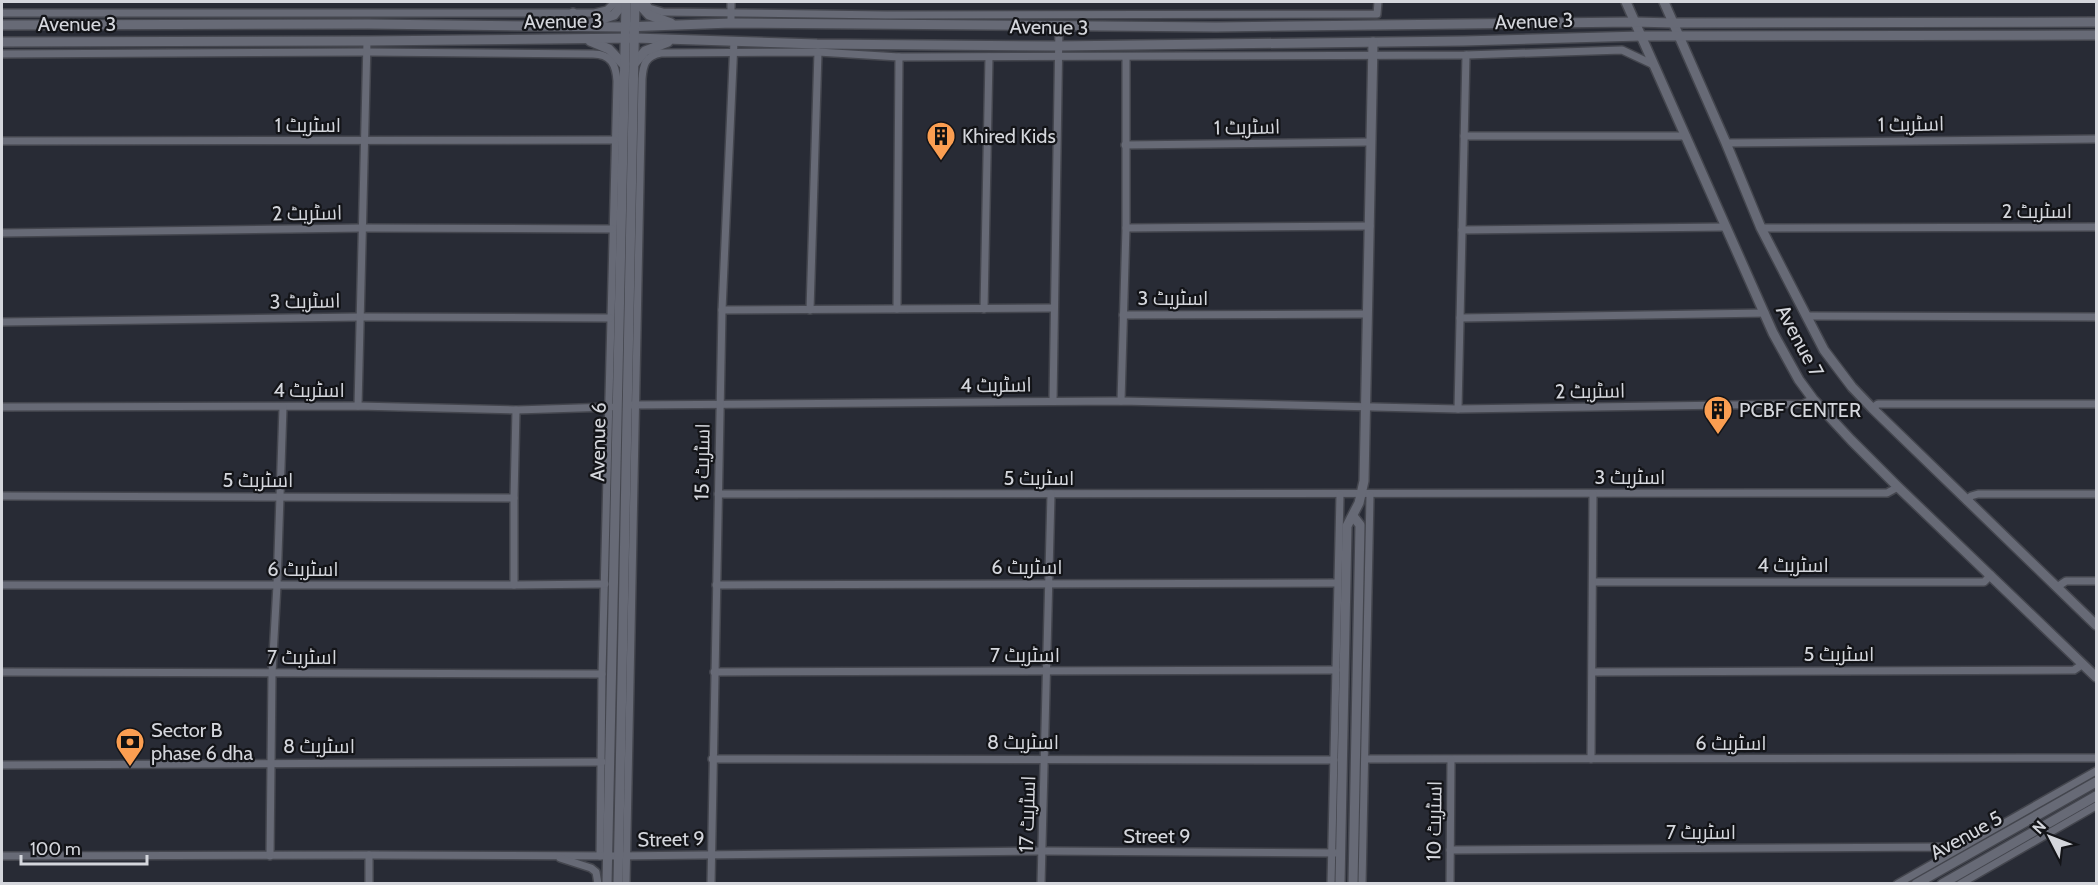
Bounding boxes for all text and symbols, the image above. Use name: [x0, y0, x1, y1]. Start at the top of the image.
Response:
street label: Avenue 3: [523, 8, 603, 34]
street label: Avenue 3: [1494, 8, 1574, 34]
street label: Avenue 3: [38, 12, 116, 36]
street label: Avenue 3: [1009, 14, 1089, 40]
street label: اسٹریٹ 1: [1878, 111, 1944, 137]
street label: اسٹریٹ 1: [275, 113, 341, 137]
street label: اسٹریٹ 1: [1214, 114, 1280, 140]
building icon: Khired Kids: [925, 120, 957, 162]
place label: Khired Kids: [962, 124, 1056, 148]
street label: اسٹریٹ 2: [2002, 199, 2072, 223]
street label: اسٹریٹ 2: [272, 200, 342, 226]
street label: اسٹریٹ 3: [1138, 286, 1208, 310]
street label: اسٹریٹ 3: [269, 288, 341, 314]
street label: Avenue 7: [1771, 301, 1829, 381]
street label: اسٹریٹ 4: [960, 372, 1032, 398]
street label: اسٹریٹ 4: [273, 378, 345, 402]
street label: اسٹریٹ 2: [1555, 378, 1625, 404]
building icon: PCBF CENTER: [1702, 394, 1734, 436]
place label: PCBF CENTER: [1739, 398, 1861, 422]
street label: Avenue 6: [585, 402, 611, 482]
street label: اسٹریٹ 15: [689, 423, 715, 501]
street label: اسٹریٹ 3: [1595, 465, 1665, 489]
street label: اسٹریٹ 5: [1004, 466, 1074, 490]
street label: اسٹریٹ 5: [223, 468, 293, 492]
street label: اسٹریٹ 4: [1757, 553, 1829, 577]
street label: اسٹریٹ 6: [991, 555, 1063, 579]
street label: اسٹریٹ 6: [267, 557, 339, 581]
street label: اسٹریٹ 5: [1804, 642, 1874, 666]
street label: اسٹریٹ 7: [990, 643, 1060, 667]
street label: اسٹریٹ 7: [267, 645, 337, 669]
place label: Sector B phase 6 dha: [151, 718, 253, 765]
bank icon: Sector B phase 6 dha: [114, 726, 146, 768]
street label: اسٹریٹ 8: [987, 730, 1059, 754]
street label: اسٹریٹ 6: [1695, 731, 1767, 755]
street label: اسٹریٹ 8: [283, 734, 355, 758]
street label: اسٹریٹ 17: [1014, 775, 1040, 853]
street label: اسٹریٹ 10: [1421, 781, 1447, 861]
street label: Avenue 5: [1926, 805, 2006, 865]
north arrow: [2020, 807, 2080, 867]
text: N: [2028, 817, 2050, 838]
street label: اسٹریٹ 7: [1666, 820, 1736, 844]
street label: Street 9: [1123, 824, 1191, 848]
street label: Street 9: [637, 826, 705, 852]
scale bar: [21, 828, 147, 866]
text: 100 m: [30, 838, 81, 860]

